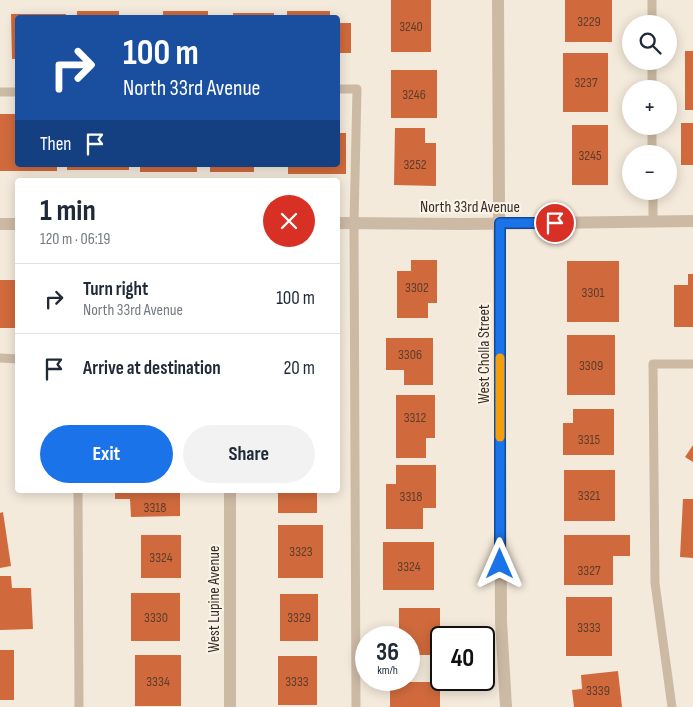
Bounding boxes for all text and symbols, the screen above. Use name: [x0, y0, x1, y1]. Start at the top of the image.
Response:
house number: 3229: [577, 13, 601, 30]
map controls: [622, 15, 677, 200]
button: search: [622, 15, 677, 70]
house number: 3240: [399, 18, 423, 35]
text: 100 m: [123, 32, 199, 75]
icon: right: [40, 35, 105, 100]
house number: 3237: [574, 74, 598, 91]
text: North 33rd Avenue: [123, 75, 260, 102]
button: +: [622, 80, 677, 135]
house number: 3246: [402, 86, 426, 103]
icon: arrive: [81, 130, 109, 158]
text: Then: [40, 133, 71, 156]
button: −: [622, 145, 677, 200]
house number: 3245: [578, 147, 602, 164]
house number: 3252: [403, 156, 427, 173]
text: 1 min: [40, 193, 96, 229]
button: close: [263, 195, 315, 247]
street label: North 33rd Avenue: [420, 198, 520, 217]
pin: [534, 202, 576, 244]
icon: arrive: [541, 209, 569, 237]
text: 120 m · 06:19: [40, 230, 110, 249]
text: Turn right: [83, 278, 148, 301]
house number: 3302: [405, 279, 429, 296]
house number: 3301: [582, 284, 605, 301]
icon: right: [40, 285, 68, 313]
text: 100 m: [276, 287, 315, 310]
text: North 33rd Avenue: [83, 301, 183, 320]
street label: West Cholla Street: [475, 304, 494, 404]
house number: 3306: [398, 346, 422, 363]
icon: arrive: [40, 355, 68, 383]
text: Arrive at destination: [83, 357, 221, 380]
text: 20 m: [283, 357, 315, 380]
house number: 3309: [579, 357, 603, 374]
house number: 3312: [404, 409, 427, 426]
button: Exit: [40, 425, 173, 483]
button: Share: [183, 425, 315, 483]
house number: 3315: [578, 431, 601, 448]
house number: 3321: [578, 487, 600, 504]
house number: 3318: [400, 488, 422, 505]
house number: 3318: [144, 499, 166, 516]
position arrow: [473, 537, 525, 589]
house number: 3323: [289, 543, 313, 560]
street label: West Lupine Avenue: [205, 546, 224, 652]
house number: 3324: [149, 549, 173, 566]
house number: 3324: [397, 558, 421, 575]
house number: 3327: [577, 562, 601, 579]
house number: 3330: [144, 609, 168, 626]
house number: 3329: [287, 609, 311, 626]
house number: 3333: [577, 619, 601, 636]
speed limit sign: 40: [430, 626, 495, 691]
text: 36: [376, 637, 399, 668]
text: km/h: [377, 663, 398, 678]
house number: 3334: [146, 673, 170, 690]
house number: 3333: [285, 673, 309, 690]
house number: 3339: [586, 682, 610, 699]

